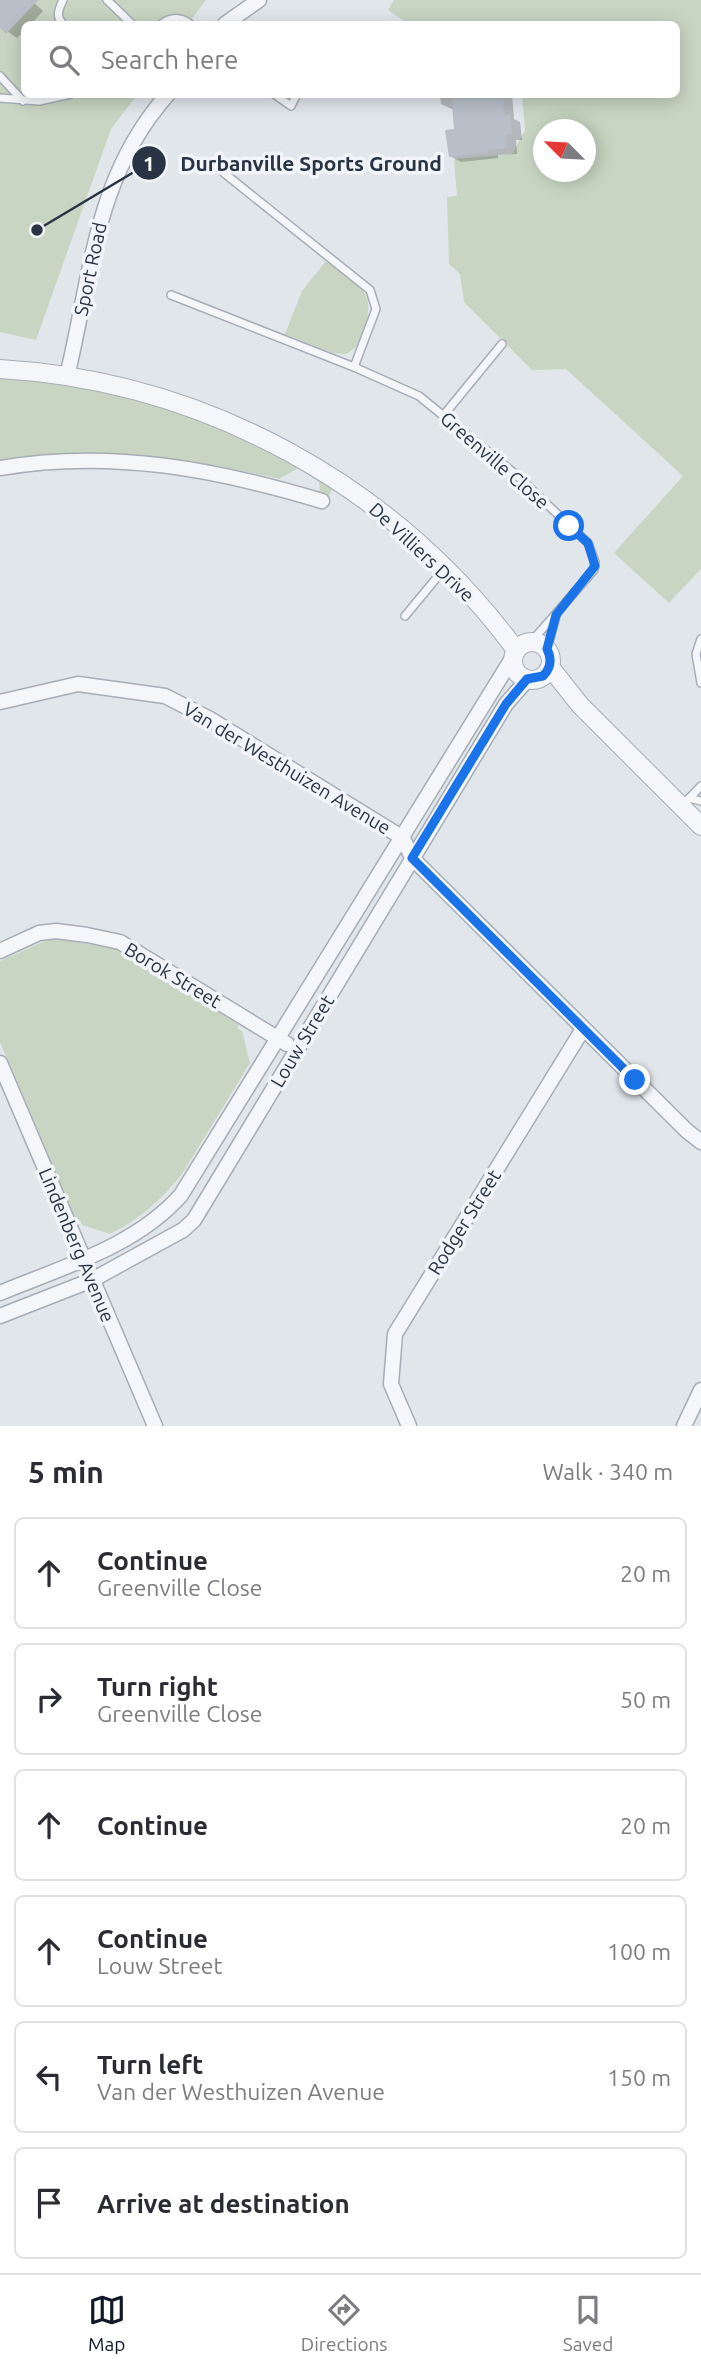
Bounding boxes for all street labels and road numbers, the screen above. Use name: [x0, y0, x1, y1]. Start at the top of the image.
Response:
street label: Sport Road: [69, 220, 111, 318]
street label: Greenville Close: [436, 407, 554, 513]
street label: De Villiers Drive: [365, 498, 479, 606]
street label: Van der Westhuizen Avenue: [179, 697, 395, 839]
street label: Borok Street: [121, 938, 226, 1013]
street label: Louw Street: [266, 990, 338, 1091]
street label: Lindenberg Avenue: [35, 1164, 119, 1326]
street label: Rodger Street: [423, 1165, 505, 1279]

